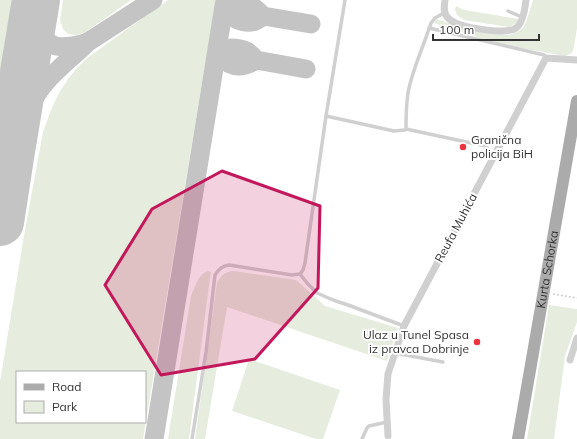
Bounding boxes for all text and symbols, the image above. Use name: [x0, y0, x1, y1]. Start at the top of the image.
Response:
scale bar: [433, 16, 539, 42]
text: 100 m: [439, 22, 474, 37]
place label: Granična policija BiH: [471, 132, 533, 161]
marker: Granična policija BiH: [458, 142, 468, 152]
street label: Reufa Muhića: [431, 191, 480, 265]
street label: Kurta Schorka: [533, 229, 561, 310]
place label: Ulaz u Tunel Spasa iz pravca Dobrinje: [363, 327, 469, 356]
marker: Ulaz u Tunel Spasa iz pravca Dobrinje: [472, 337, 482, 347]
legend: [16, 371, 146, 423]
text: Road: [52, 379, 81, 394]
text: Park: [52, 399, 78, 414]

